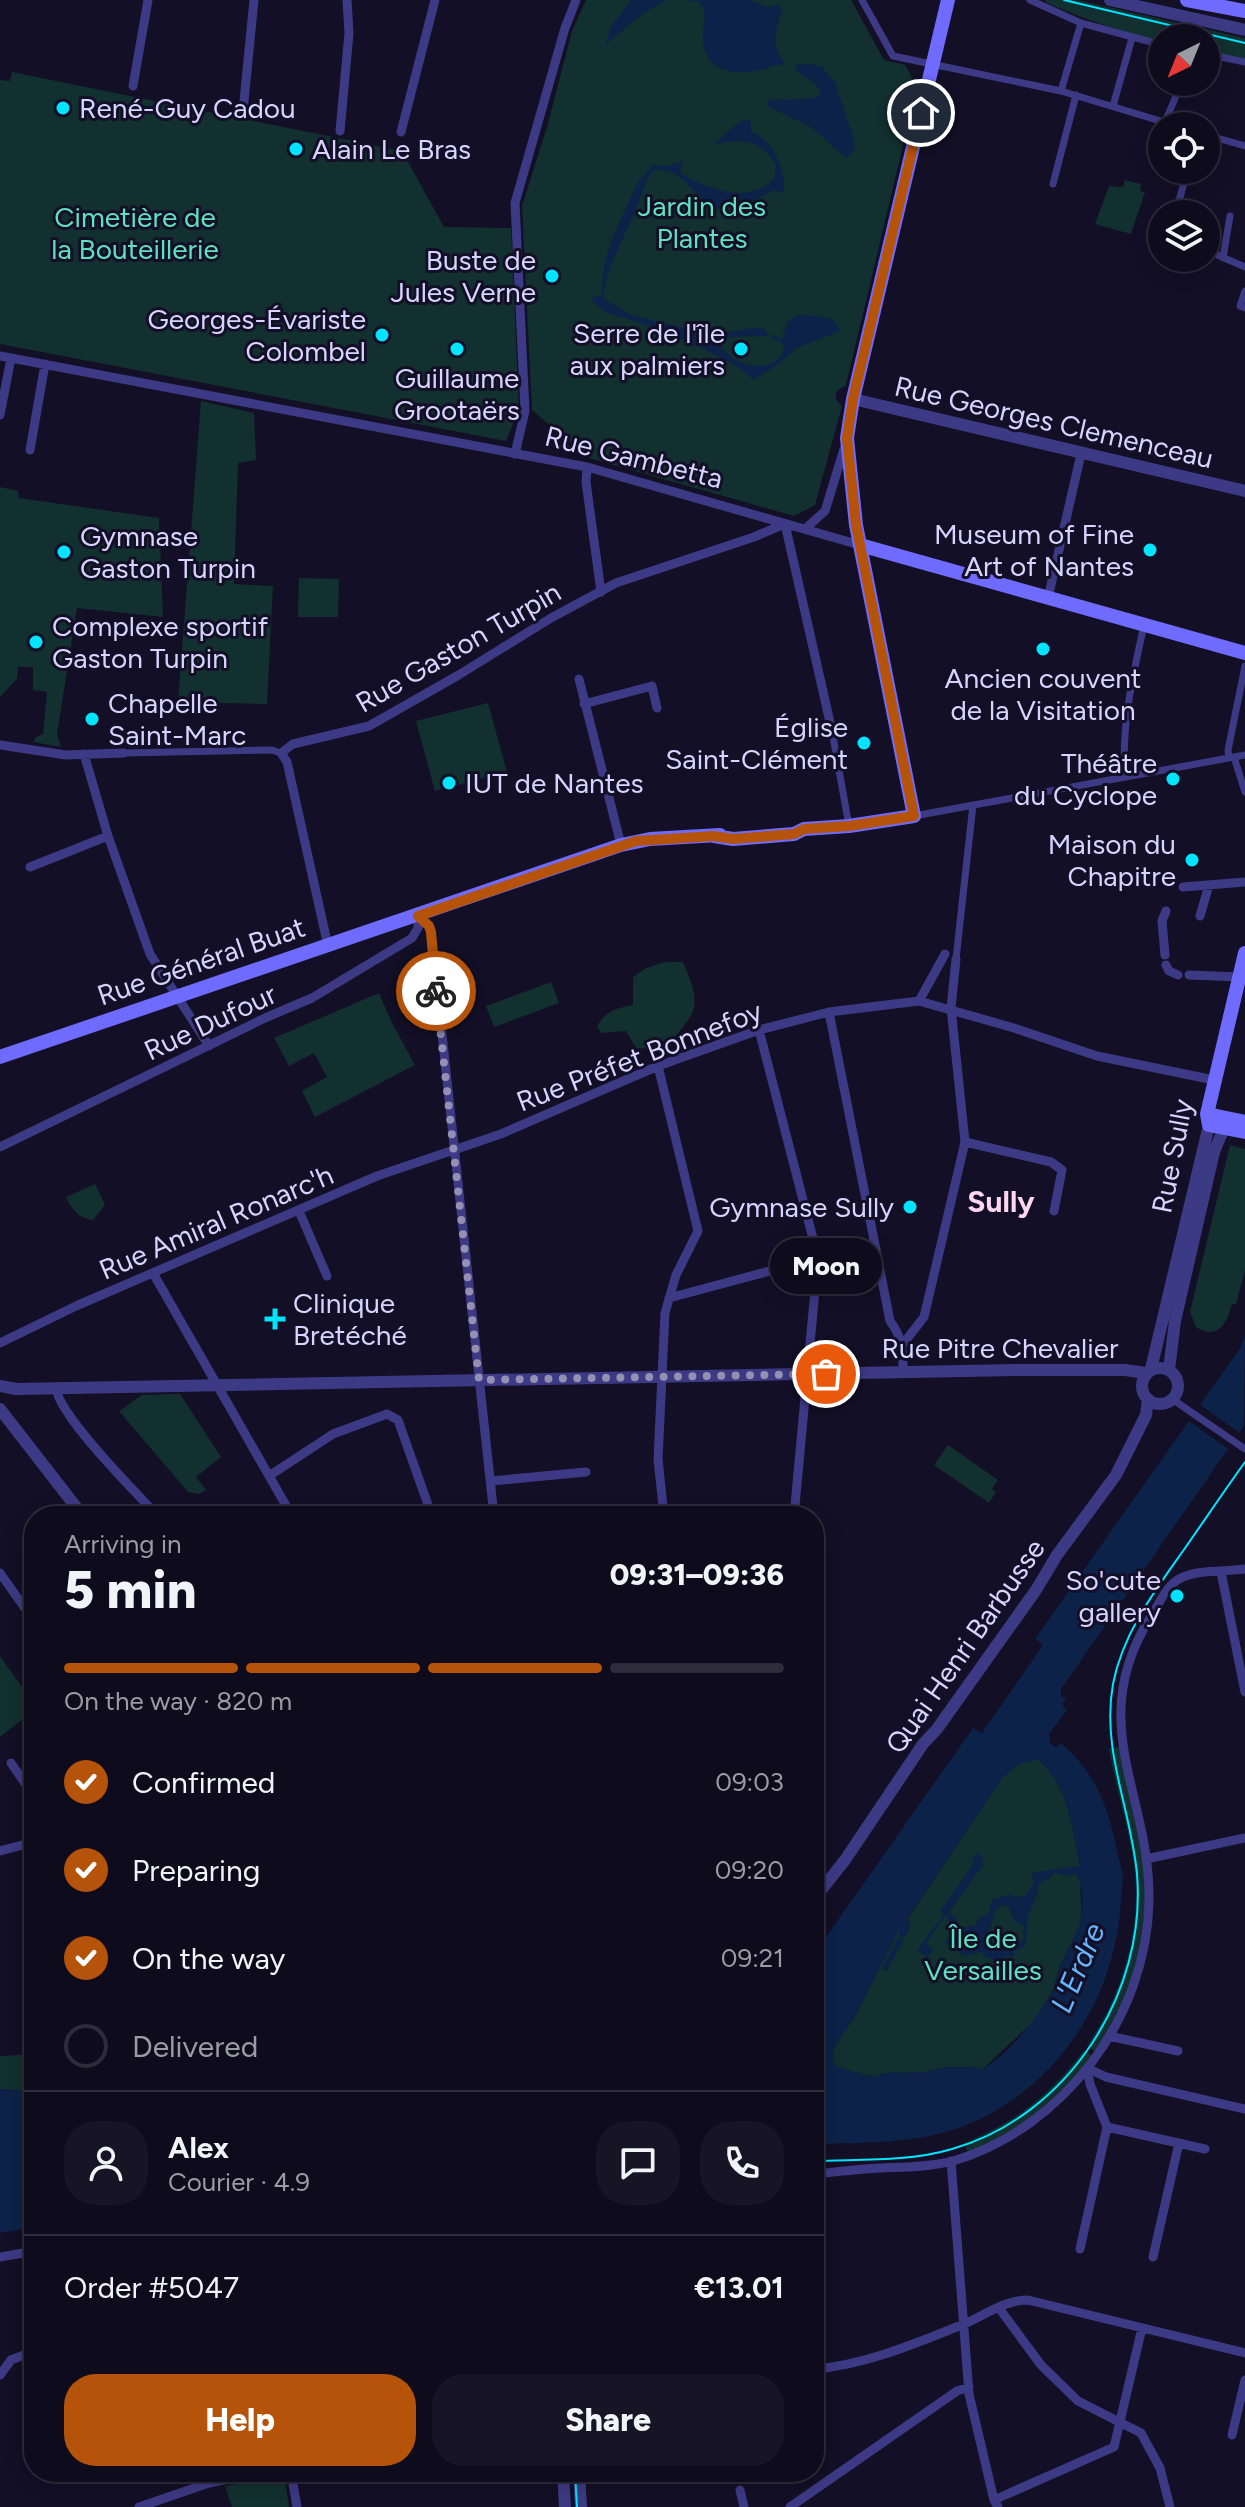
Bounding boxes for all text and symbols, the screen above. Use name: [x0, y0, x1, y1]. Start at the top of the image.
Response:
north arrow: [1148, 24, 1220, 96]
map controls: [1148, 24, 1220, 272]
pin: [887, 79, 955, 147]
place label: René-Guy Cadou: [79, 91, 296, 125]
icon: home: [899, 91, 943, 135]
marker: René-Guy Cadou: [54, 99, 72, 117]
button: locate: [1148, 112, 1220, 184]
place label: Alain Le Bras: [312, 132, 471, 166]
marker: Alain Le Bras: [287, 140, 305, 158]
park label: Jardin des Plantes: [638, 189, 766, 255]
park label: Cimetière de la Bouteillerie: [51, 200, 219, 266]
button: layers: [1148, 200, 1220, 272]
place label: Buste de Jules Verne: [391, 243, 536, 309]
marker: Buste de Jules Verne: [543, 267, 561, 285]
place label: Georges-Évariste Colombel: [147, 302, 366, 368]
place label: Serre de l'île aux palmiers: [570, 316, 725, 382]
marker: Georges-Évariste Colombel: [373, 326, 391, 344]
marker: Guillaume Grootaërs: [448, 340, 466, 358]
marker: Serre de l'île aux palmiers: [732, 340, 750, 358]
place label: Guillaume Grootaërs: [394, 361, 520, 427]
street label: Rue Georges Clemenceau: [891, 369, 1217, 475]
street label: Rue Gambetta: [542, 419, 726, 495]
place label: Museum of Fine Art of Nantes: [934, 517, 1134, 583]
place label: Gymnase Gaston Turpin: [80, 519, 256, 585]
marker: Museum of Fine Art of Nantes: [1141, 541, 1159, 559]
marker: Gymnase Gaston Turpin: [55, 543, 73, 561]
street label: Rue Gaston Turpin: [349, 574, 567, 720]
place label: Complexe sportif Gaston Turpin: [52, 609, 269, 675]
marker: Complexe sportif Gaston Turpin: [27, 633, 45, 651]
marker: Ancien couvent de la Visitation: [1034, 640, 1052, 658]
place label: Ancien couvent de la Visitation: [945, 661, 1141, 727]
place label: Chapelle Saint-Marc: [108, 686, 246, 752]
marker: Chapelle Saint-Marc: [83, 710, 101, 728]
place label: Église Saint-Clément: [665, 710, 848, 776]
marker: Église Saint-Clément: [855, 734, 873, 752]
place label: Théâtre du Cyclope: [1014, 746, 1157, 812]
place label: IUT de Nantes: [465, 766, 644, 800]
marker: Théâtre du Cyclope: [1164, 770, 1182, 788]
marker: IUT de Nantes: [440, 774, 458, 792]
place label: Maison du Chapitre: [1048, 827, 1176, 893]
marker: Maison du Chapitre: [1183, 851, 1201, 869]
street label: Rue Général Buat: [93, 910, 309, 1012]
courier: [396, 951, 476, 1031]
icon: bike: [414, 969, 458, 1013]
street label: Rue Dufour: [139, 976, 282, 1067]
street label: Rue Préfet Bonnefoy: [512, 993, 767, 1118]
street label: Rue Sully: [1144, 1096, 1200, 1216]
street label: Rue Amiral Ronarc'h: [94, 1157, 338, 1287]
district label: Sully: [967, 1183, 1035, 1220]
place label: Gymnase Sully: [709, 1190, 894, 1224]
marker: Gymnase Sully: [901, 1198, 919, 1216]
callout: Moon: [770, 1238, 882, 1294]
text: Moon: [792, 1250, 860, 1282]
place label: Clinique Bretéché: [293, 1286, 407, 1352]
marker: Clinique Bretéché: [264, 1308, 286, 1330]
street label: Rue Pitre Chevalier: [882, 1331, 1119, 1365]
pin: [792, 1340, 860, 1408]
icon: bag: [804, 1352, 848, 1396]
text: Arriving in: [64, 1528, 182, 1560]
street label: Quai Henri Barbusse: [878, 1532, 1052, 1760]
text: 09:31–09:36: [610, 1556, 784, 1593]
text: 5 min: [64, 1559, 197, 1621]
place label: So'cute gallery: [1065, 1563, 1161, 1629]
marker: So'cute gallery: [1168, 1587, 1186, 1605]
text: On the way · 820 m: [64, 1685, 292, 1717]
icon: check: [64, 1760, 108, 1804]
text: Confirmed: [132, 1764, 275, 1801]
text: 09:03: [715, 1766, 784, 1798]
icon: check: [64, 1848, 108, 1892]
text: Preparing: [132, 1852, 260, 1889]
text: 09:20: [715, 1854, 784, 1886]
water label: L'Erdre: [1042, 1917, 1113, 2018]
park label: Île de Versailles: [924, 1921, 1042, 1987]
icon: check: [64, 1936, 108, 1980]
text: On the way: [132, 1940, 285, 1977]
text: 09:21: [721, 1942, 784, 1974]
text: Delivered: [132, 2028, 258, 2065]
button: person: [64, 2121, 148, 2205]
button: chat: [596, 2121, 680, 2205]
button: phone: [700, 2121, 784, 2205]
text: Alex: [168, 2129, 229, 2166]
text: Courier · 4.9: [168, 2166, 310, 2198]
text: Order #5047: [64, 2269, 239, 2306]
text: €13.01: [694, 2269, 784, 2306]
button: Help: [64, 2374, 416, 2466]
button: Share: [432, 2374, 784, 2466]

